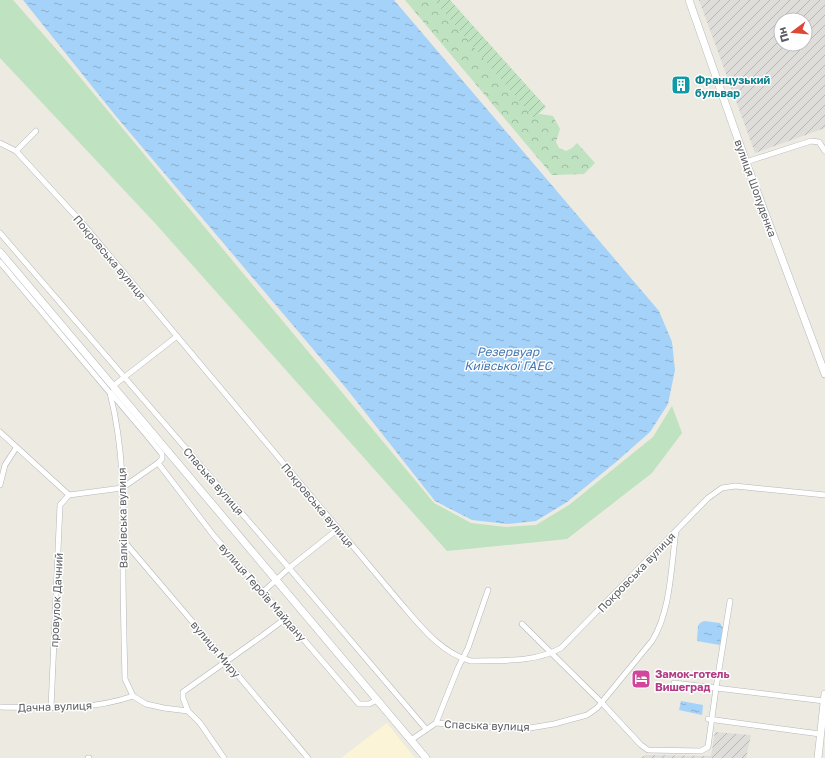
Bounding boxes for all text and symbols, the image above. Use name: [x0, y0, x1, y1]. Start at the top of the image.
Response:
north arrow: [773, 12, 813, 52]
text: Пн: [775, 26, 791, 44]
place label: Французький бульвар: [695, 73, 770, 99]
building icon: Французький бульвар: [670, 74, 692, 96]
street label: вулиця Шолуденка: [732, 138, 780, 238]
street label: Покровська вулиця: [71, 212, 149, 302]
water label: Резервуар Київської ГАЕС: [464, 344, 554, 373]
street label: Спаська вулиця: [181, 444, 247, 518]
street label: Покровська вулиця: [279, 460, 357, 550]
street label: Валківська вулиця: [115, 468, 129, 568]
street label: Покровська вулиця: [595, 529, 677, 615]
street label: вулиця Героїв Майдану: [217, 540, 309, 644]
street label: провулок Дачний: [47, 552, 65, 648]
street label: вулиця Миру: [189, 618, 243, 680]
place label: Замок-готель Вишеград: [655, 667, 729, 693]
hotel icon: Замок-готель Вишеград: [630, 668, 652, 690]
street label: Дачна вулиця: [18, 698, 92, 714]
street label: Спаська вулиця: [444, 717, 530, 733]

